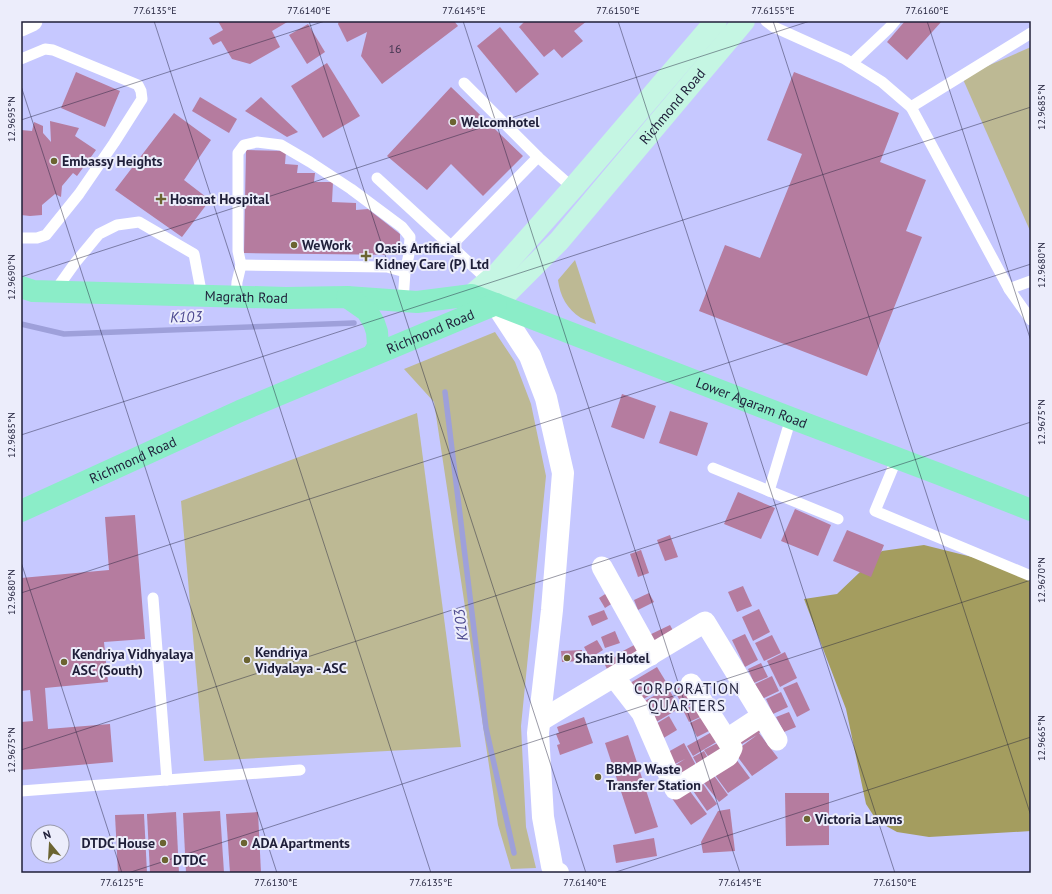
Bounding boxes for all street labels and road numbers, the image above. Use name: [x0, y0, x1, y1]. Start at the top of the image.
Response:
street label: Richmond Road: [635, 65, 709, 148]
street label: Magrath Road: [204, 287, 288, 307]
street label: Richmond Road: [384, 305, 477, 358]
street label: Lower Agaram Road: [693, 373, 810, 432]
street label: Richmond Road: [87, 432, 179, 488]

